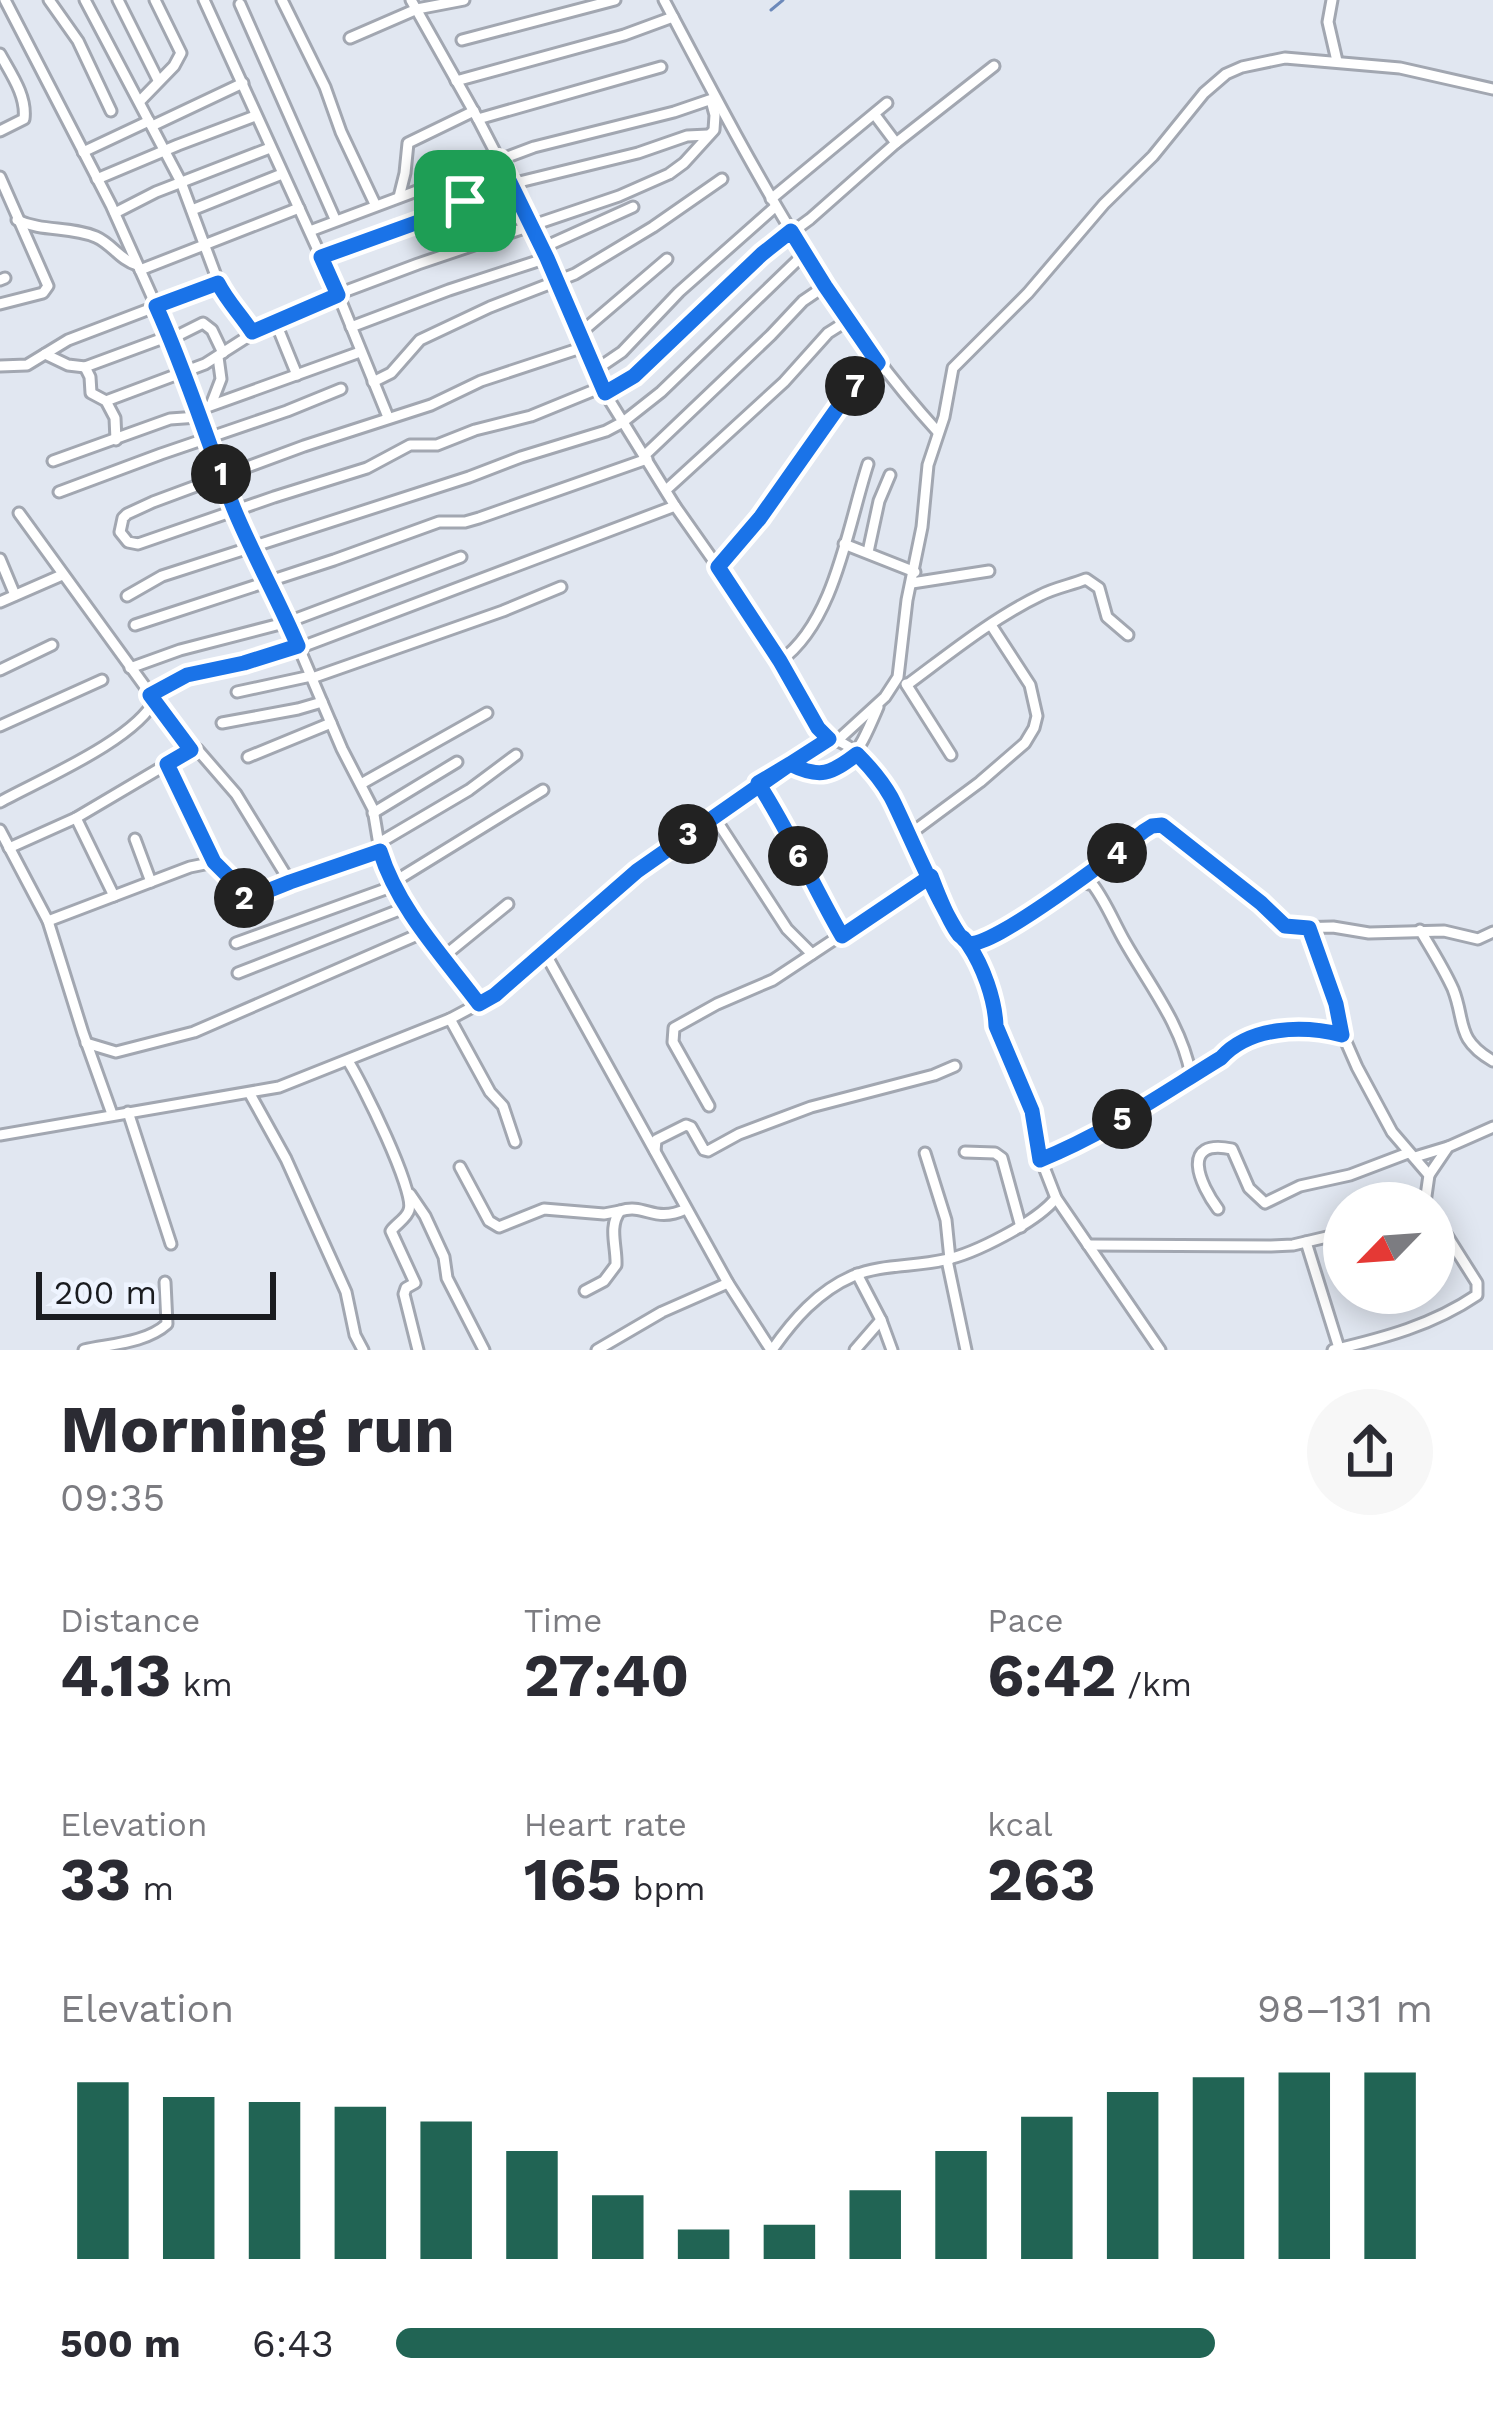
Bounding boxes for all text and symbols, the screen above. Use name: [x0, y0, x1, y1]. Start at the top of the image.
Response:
pin: [414, 150, 516, 252]
icon: arrive: [432, 168, 498, 234]
pin: 7: [825, 356, 885, 416]
text: 7: [845, 366, 865, 405]
pin: 1: [191, 444, 251, 504]
text: 1: [214, 454, 228, 493]
pin: 3: [658, 804, 718, 864]
text: 3: [678, 814, 698, 853]
pin: 4: [1087, 823, 1147, 883]
pin: 6: [768, 826, 828, 886]
text: 4: [1106, 833, 1128, 872]
text: 6: [788, 836, 808, 875]
pin: 2: [214, 868, 274, 928]
text: 2: [234, 878, 254, 917]
pin: 5: [1092, 1089, 1152, 1149]
text: 5: [1112, 1099, 1132, 1138]
north arrow: [1323, 1182, 1455, 1314]
map controls: [1323, 1182, 1455, 1314]
scale bar: [36, 1266, 276, 1319]
text: 200 m: [54, 1273, 157, 1312]
button: share: [1307, 1389, 1433, 1515]
text: Morning run: [60, 1391, 455, 1468]
text: 09:35: [60, 1475, 165, 1520]
text: Distance: [60, 1601, 200, 1640]
text: Time: [524, 1601, 602, 1640]
text: Pace: [987, 1601, 1064, 1640]
text: 4.13: [60, 1640, 171, 1711]
text: 27:40: [524, 1640, 689, 1711]
text: 6:42: [987, 1640, 1116, 1711]
text: km: [171, 1665, 233, 1704]
text: /km: [1116, 1665, 1192, 1704]
text: Elevation: [60, 1805, 207, 1844]
text: Heart rate: [524, 1805, 687, 1844]
text: kcal: [987, 1805, 1053, 1844]
text: 33: [60, 1844, 131, 1915]
text: 165: [524, 1844, 621, 1915]
text: 263: [987, 1844, 1096, 1915]
text: m: [131, 1869, 174, 1908]
text: bpm: [621, 1869, 706, 1908]
text: Elevation: [60, 1986, 234, 2031]
text: 98–131 m: [1257, 1986, 1433, 2031]
text: 500 m: [60, 2321, 181, 2366]
text: 6:43: [252, 2321, 334, 2366]

